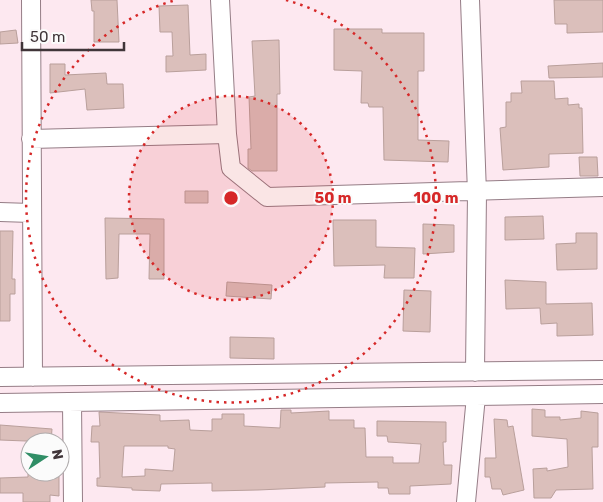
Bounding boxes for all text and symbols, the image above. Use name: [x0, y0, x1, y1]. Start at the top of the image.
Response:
scale bar: [22, 20, 125, 52]
text: 50 m: [30, 28, 65, 46]
centre of rings: [222, 189, 240, 207]
text: 50 m: [315, 189, 351, 207]
text: 100 m: [414, 189, 458, 207]
north arrow: [20, 432, 70, 482]
text: N: [48, 448, 67, 461]

